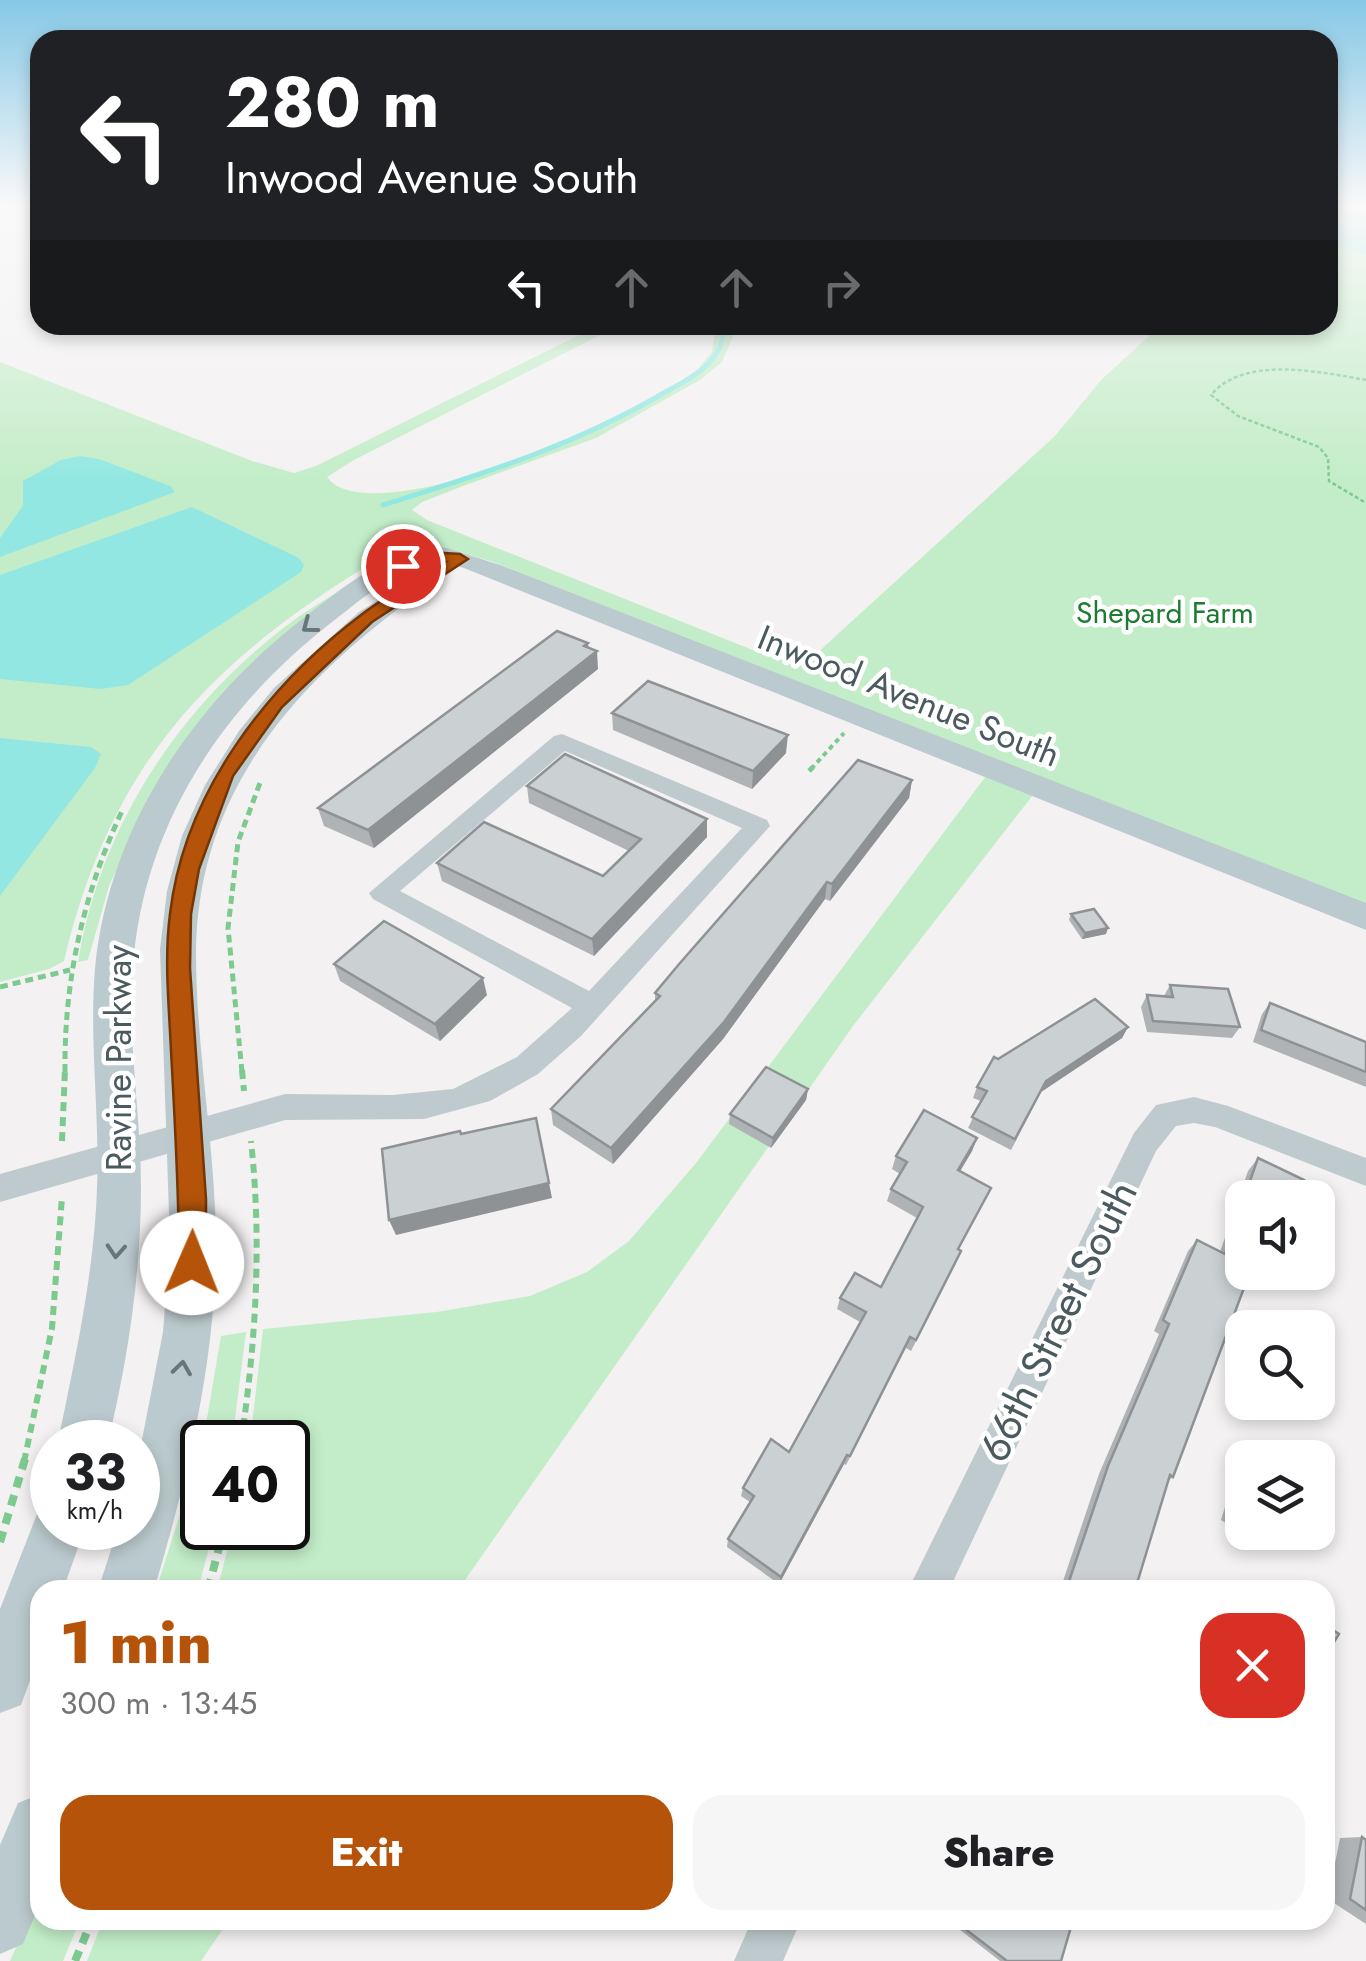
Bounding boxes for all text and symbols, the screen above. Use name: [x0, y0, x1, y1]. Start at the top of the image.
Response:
text: 280 m: [225, 52, 440, 153]
icon: left: [60, 70, 190, 200]
text: Inwood Avenue South: [225, 145, 639, 210]
icon: left: [499, 260, 554, 315]
icon: ahead: [604, 260, 659, 315]
icon: ahead: [709, 260, 764, 315]
icon: right: [814, 260, 869, 315]
pin: [361, 524, 446, 609]
icon: arrive: [376, 539, 431, 594]
park label: Shepard Farm: [1076, 591, 1254, 634]
street label: Inwood Avenue South: [751, 613, 1067, 779]
one-way arrow: [303, 615, 321, 632]
street label: Ravine Parkway: [94, 944, 144, 1171]
street label: 66th Street South: [964, 1170, 1152, 1472]
map controls: [1225, 1180, 1335, 1550]
button: sound: [1225, 1180, 1335, 1290]
position arrow: [140, 1211, 244, 1315]
one-way arrow: [105, 1243, 127, 1259]
button: search: [1225, 1310, 1335, 1420]
one-way arrow: [170, 1360, 191, 1377]
speed limit sign: 40: [180, 1420, 310, 1550]
text: 33: [64, 1436, 126, 1509]
button: layers: [1225, 1440, 1335, 1550]
text: km/h: [67, 1492, 123, 1528]
text: 1 min: [60, 1599, 212, 1686]
button: close: [1200, 1613, 1305, 1718]
text: 300 m · 13:45: [60, 1680, 257, 1726]
button: Exit: [60, 1795, 673, 1910]
button: Share: [693, 1795, 1305, 1910]

